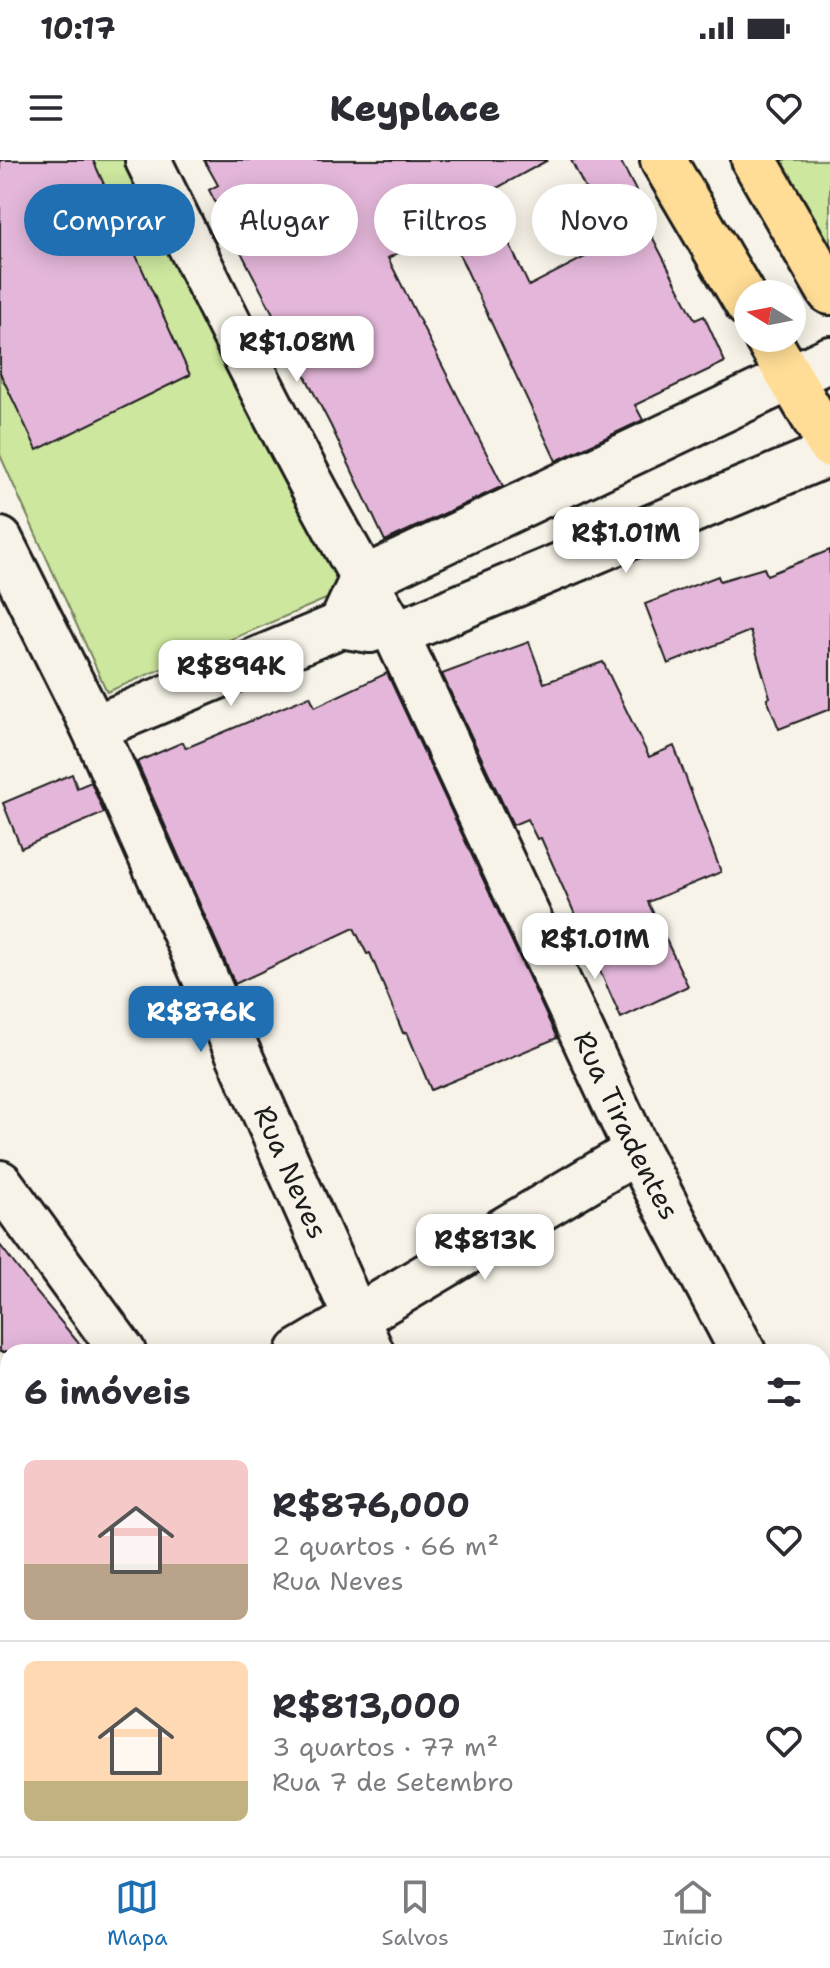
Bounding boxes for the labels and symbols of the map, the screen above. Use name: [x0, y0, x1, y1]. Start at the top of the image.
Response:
north arrow: [734, 280, 806, 352]
pin: R$1.08M: [223, 316, 371, 384]
pin: R$1.01M: [552, 507, 700, 575]
pin: R$894K: [166, 640, 296, 708]
pin: R$1.01M: [521, 913, 669, 981]
pin: R$876K: [136, 986, 266, 1054]
street label: Rua Tiradentes: [565, 1025, 689, 1226]
street label: Rua Neves: [245, 1099, 337, 1245]
pin: R$813K: [420, 1214, 550, 1282]

